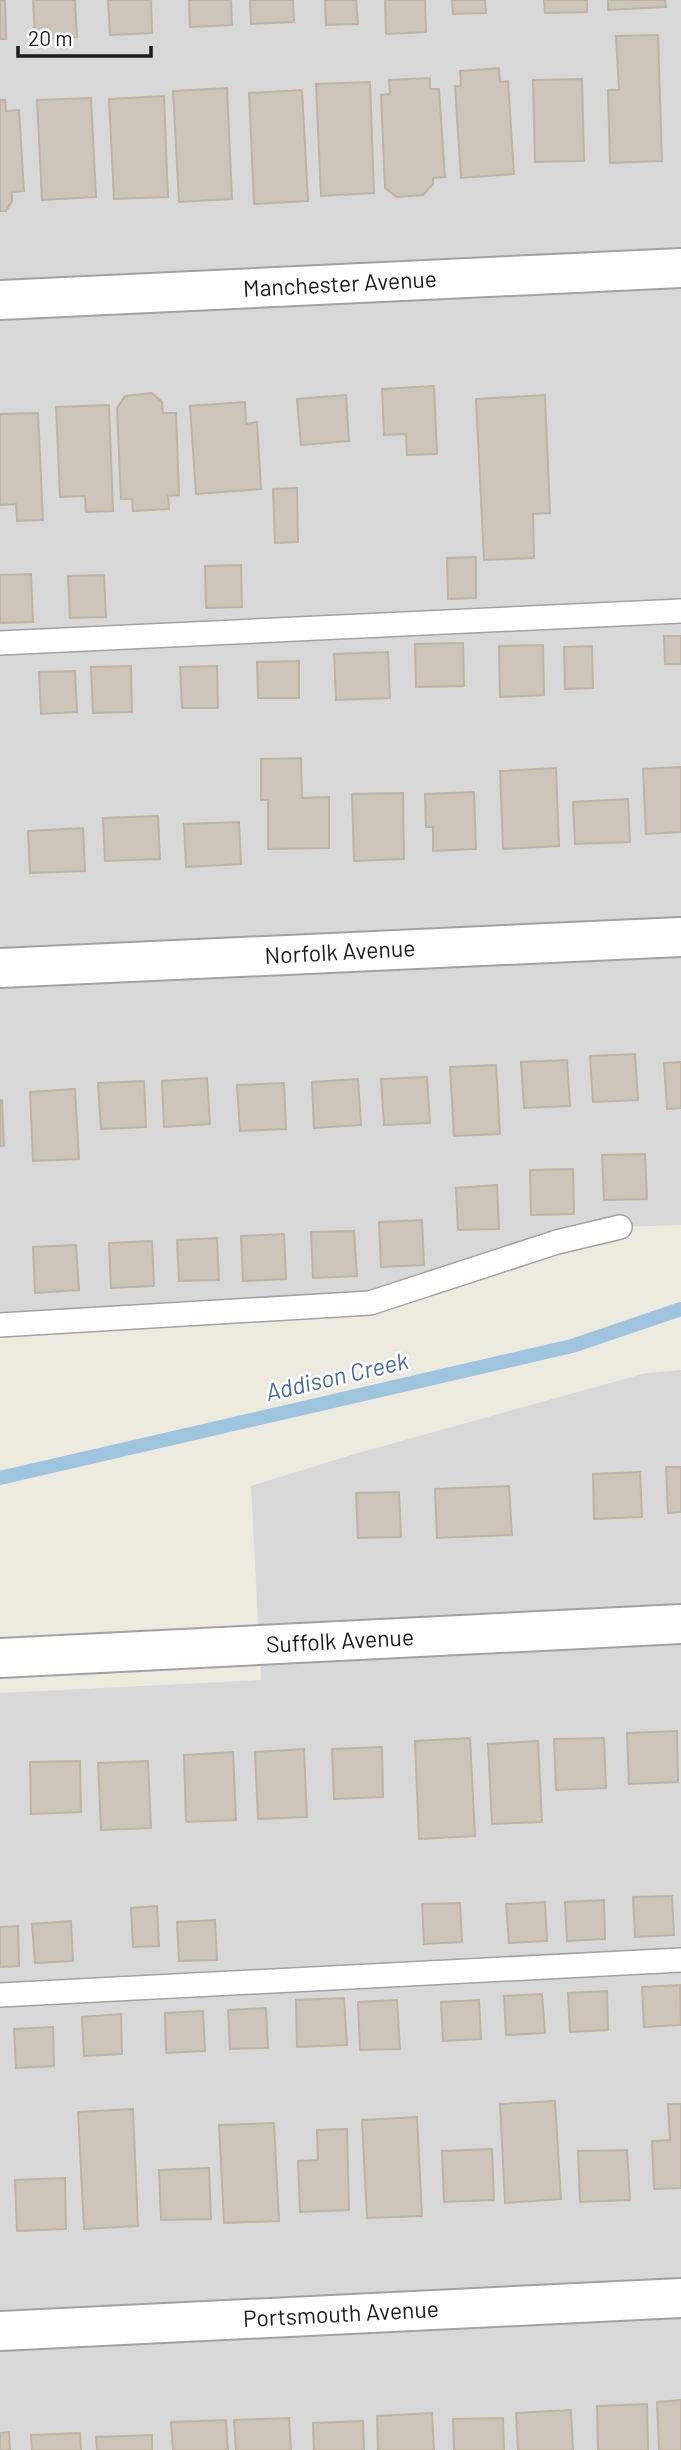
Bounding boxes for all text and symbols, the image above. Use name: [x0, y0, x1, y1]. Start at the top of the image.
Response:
scale bar: [18, 14, 150, 58]
text: 20 m: [28, 25, 73, 50]
street label: Manchester Avenue: [242, 264, 438, 302]
street label: Norfolk Avenue: [264, 933, 416, 969]
water label: Addison Creek: [263, 1345, 411, 1406]
street label: Suffolk Avenue: [265, 1622, 415, 1658]
street label: Portsmouth Avenue: [242, 2294, 440, 2332]

